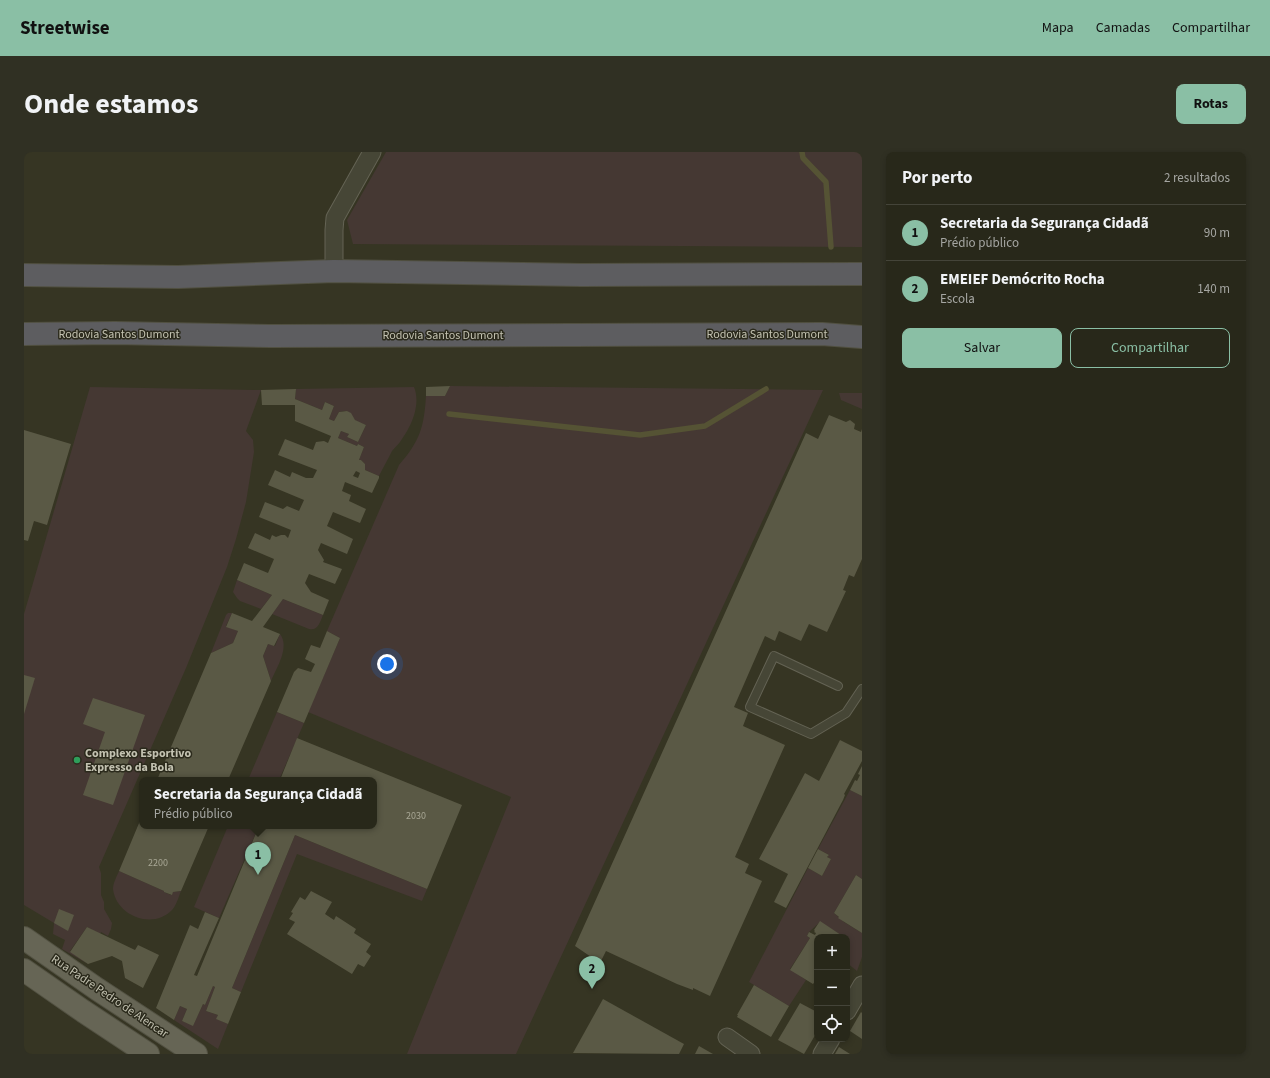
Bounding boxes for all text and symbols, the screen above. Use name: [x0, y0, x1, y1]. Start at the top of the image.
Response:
text: Streetwise: [20, 15, 110, 42]
text: Mapa: [1042, 18, 1074, 38]
text: Camadas: [1096, 18, 1150, 38]
text: Compartilhar: [1172, 18, 1250, 38]
text: Onde estamos: [24, 84, 198, 124]
button: Rotas: [1176, 84, 1246, 124]
text: Por perto: [902, 166, 972, 190]
text: 2 resultados: [1164, 169, 1230, 187]
text: Secretaria da Segurança Cidadã: [940, 213, 1149, 234]
text: 1: [912, 224, 918, 242]
text: 90 m: [1204, 224, 1230, 242]
text: Prédio público: [940, 234, 1019, 252]
text: EMEIEF Demócrito Rocha: [940, 269, 1105, 290]
text: 2: [912, 280, 918, 298]
text: 140 m: [1197, 280, 1230, 298]
text: Escola: [940, 290, 975, 308]
street label: Rodovia Santos Dumont: [58, 326, 180, 343]
street label: Rodovia Santos Dumont: [706, 326, 828, 343]
street label: Rodovia Santos Dumont: [382, 327, 504, 344]
button: Salvar: [902, 328, 1062, 368]
button: Compartilhar: [1070, 328, 1230, 368]
your location: [377, 654, 397, 674]
place label: Complexo Esportivo Expresso da Bola: [85, 745, 191, 776]
marker: Complexo Esportivo Expresso da Bola: [72, 755, 82, 765]
popup: [139, 777, 377, 829]
text: Secretaria da Segurança Cidadã: [154, 784, 362, 805]
text: Prédio público: [154, 805, 233, 823]
house number: 2030: [406, 809, 426, 823]
pin: 1: [245, 842, 271, 875]
house number: 2200: [148, 856, 168, 870]
map controls: [814, 934, 850, 1042]
button: +: [814, 934, 850, 970]
street label: Rua Padre Pedro de Alencar: [48, 951, 172, 1042]
pin: 2: [579, 956, 605, 989]
button: −: [814, 970, 850, 1006]
button: locate: [814, 1006, 850, 1042]

